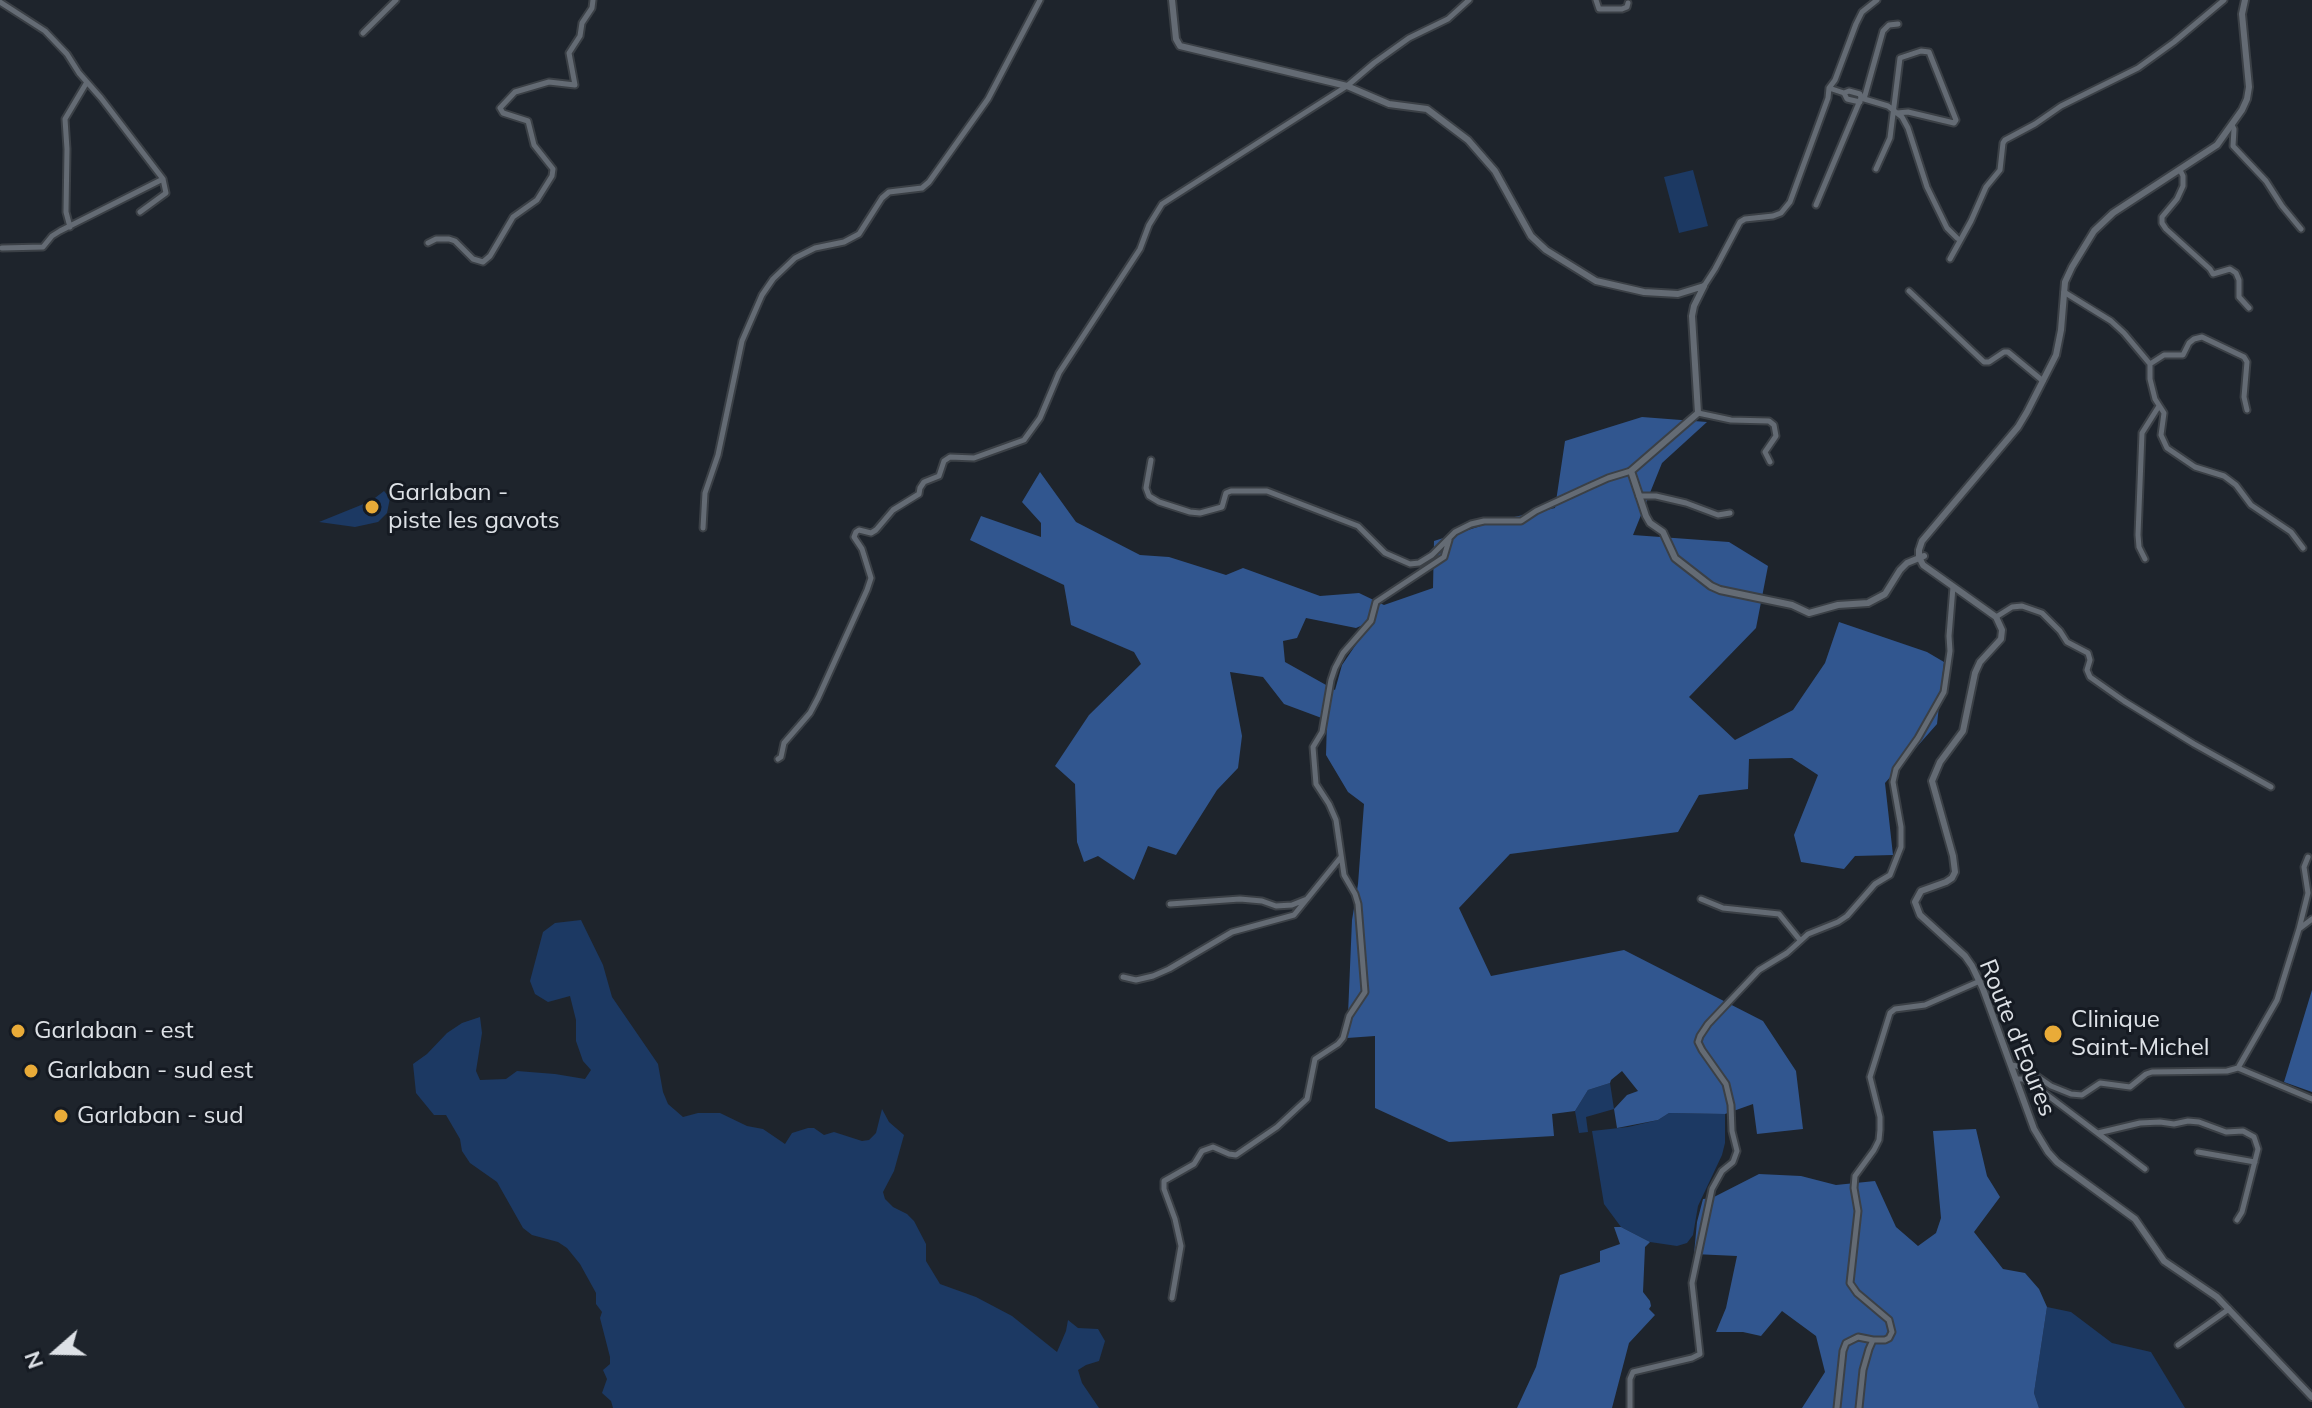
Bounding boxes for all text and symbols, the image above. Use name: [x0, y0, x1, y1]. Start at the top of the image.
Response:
place label: Garlaban - piste les gavots: [388, 479, 560, 535]
marker: Garlaban - piste les gavots: [363, 498, 381, 516]
street label: Route d'Eoures: [1973, 956, 2061, 1120]
place label: Clinique Saint-Michel: [2071, 1006, 2210, 1062]
place label: Garlaban - est: [34, 1017, 194, 1045]
marker: Garlaban - est: [9, 1022, 27, 1040]
marker: Clinique Saint-Michel: [2042, 1023, 2064, 1045]
place label: Garlaban - sud est: [47, 1057, 253, 1085]
marker: Garlaban - sud est: [22, 1062, 40, 1080]
place label: Garlaban - sud: [77, 1102, 244, 1130]
marker: Garlaban - sud: [52, 1107, 70, 1125]
north arrow: [16, 1312, 96, 1392]
text: N: [17, 1348, 49, 1373]

